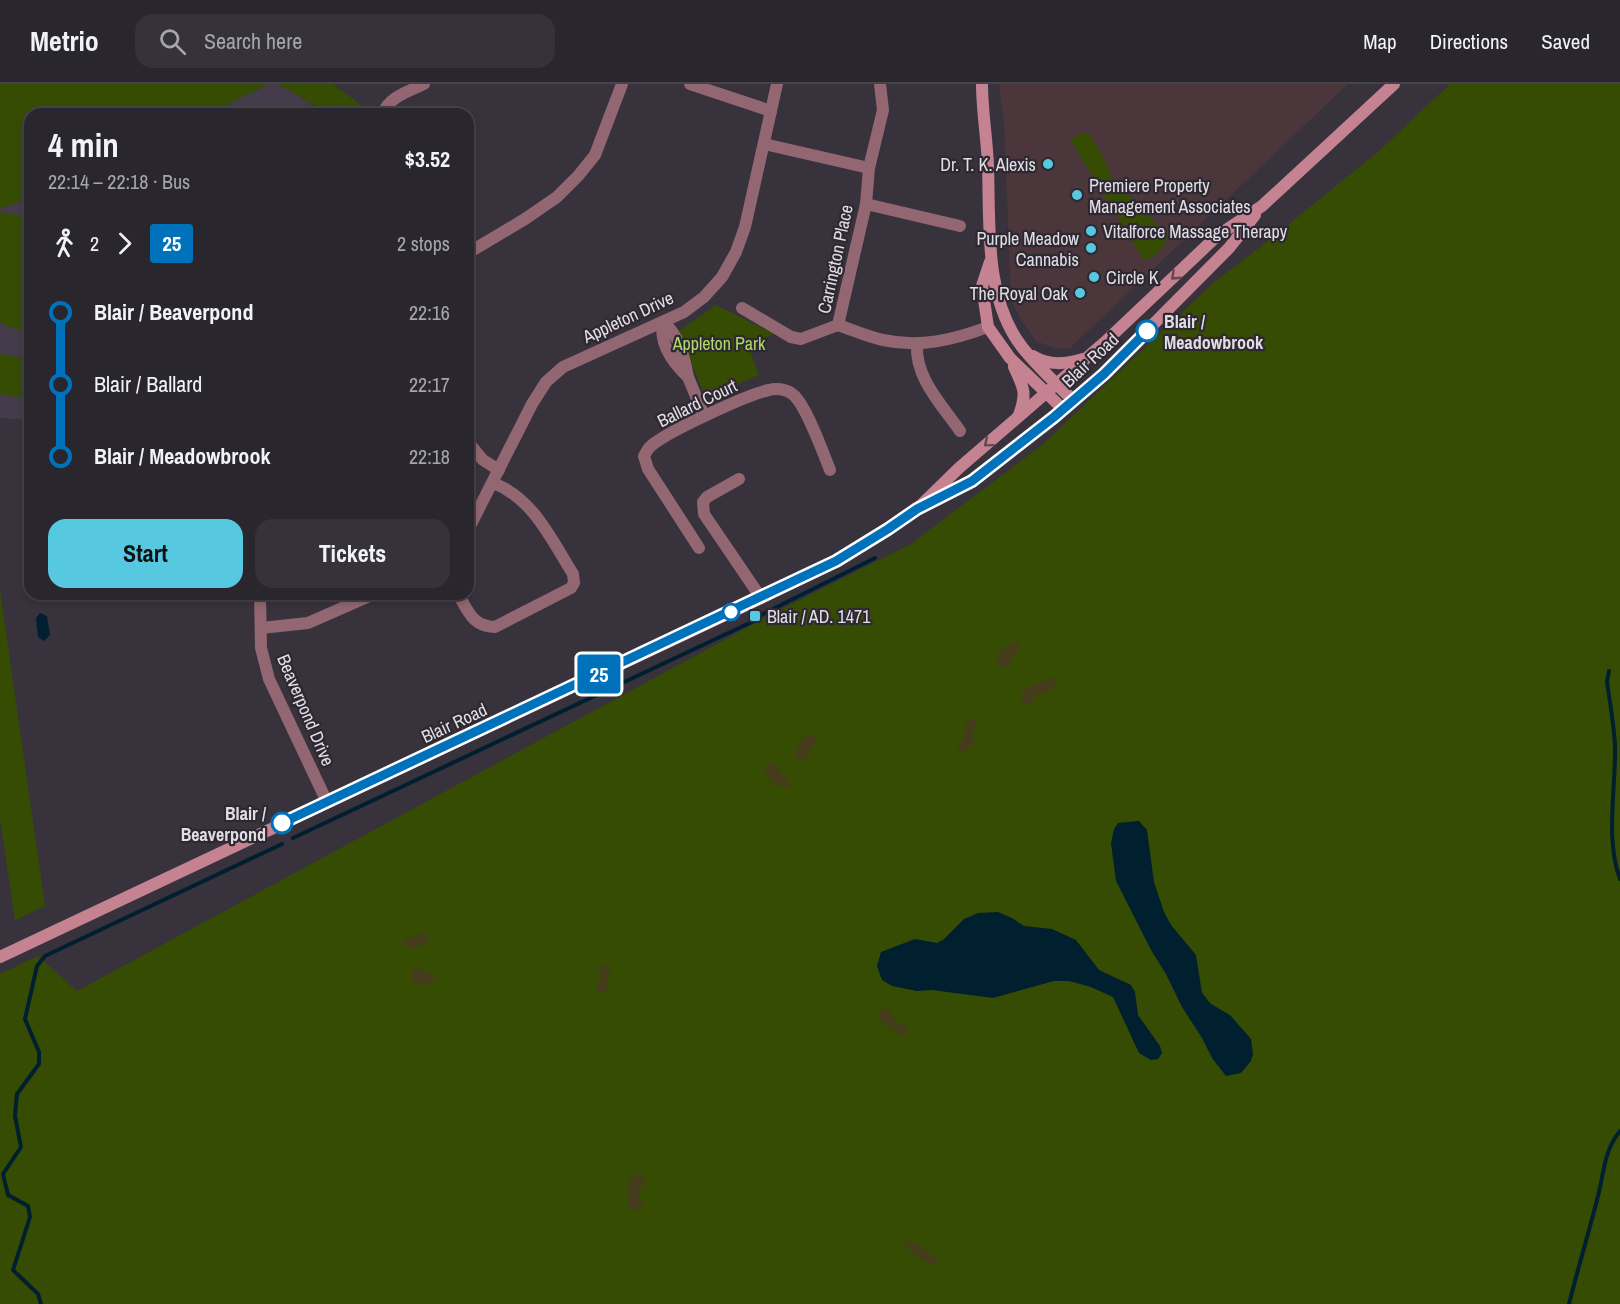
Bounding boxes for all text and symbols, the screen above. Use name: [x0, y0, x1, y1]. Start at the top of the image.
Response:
search box: [135, 14, 555, 68]
text: Metrio: [30, 22, 99, 60]
icon: search: [156, 25, 189, 58]
text: Search here: [204, 26, 302, 56]
text: Map: [1363, 27, 1397, 56]
text: Directions: [1430, 27, 1508, 56]
text: Saved: [1541, 27, 1590, 56]
text: 4 min: [48, 123, 119, 167]
text: $3.52: [405, 144, 450, 174]
place label: Dr. T. K. Alexis: [940, 152, 1036, 177]
marker: Dr. T. K. Alexis: [1041, 157, 1055, 171]
text: 22:14 – 22:18 · Bus: [48, 168, 190, 195]
place label: Premiere Property Management Associates: [1089, 173, 1251, 219]
marker: Premiere Property Management Associates: [1070, 188, 1084, 202]
street label: Carrington Place: [811, 202, 859, 316]
place label: Vitalforce Massage Therapy: [1103, 219, 1288, 244]
marker: Vitalforce Massage Therapy: [1084, 224, 1098, 238]
place label: Purple Meadow Cannabis: [976, 226, 1079, 272]
icon: walk: [48, 227, 81, 260]
icon: forward: [108, 227, 141, 260]
text: 25: [162, 229, 181, 258]
text: 2: [90, 230, 99, 257]
text: 2 stops: [397, 230, 450, 257]
marker: Purple Meadow Cannabis: [1084, 241, 1098, 255]
place label: Circle K: [1106, 265, 1159, 290]
one-way arrow: [1171, 269, 1182, 280]
marker: Circle K: [1087, 270, 1101, 284]
place label: The Royal Oak: [970, 281, 1069, 306]
street label: Appleton Drive: [578, 285, 678, 349]
marker: The Royal Oak: [1073, 286, 1087, 300]
text: Blair / Beaverpond: [94, 297, 253, 327]
text: 22:16: [409, 299, 450, 326]
place label: Blair / Meadowbrook: [1164, 309, 1264, 355]
marker: Blair / Meadowbrook: [1136, 320, 1158, 342]
street label: Blair Road: [1056, 327, 1124, 393]
park label: Appleton Park: [672, 331, 766, 356]
text: Blair / Ballard: [94, 369, 202, 399]
text: 22:17: [409, 371, 450, 398]
street label: Ballard Court: [653, 373, 741, 433]
one-way arrow: [984, 436, 995, 447]
text: Blair / Meadowbrook: [94, 441, 270, 471]
text: 22:18: [409, 443, 450, 470]
button: Start: [48, 519, 243, 588]
button: Tickets: [255, 519, 450, 588]
unlabelled marker: [722, 603, 740, 621]
place label: Blair / AD. 1471: [767, 604, 871, 629]
marker: Blair / AD. 1471: [748, 609, 762, 623]
street label: Beaverpond Drive: [271, 650, 341, 770]
line badge: 25: [572, 654, 626, 694]
text: 25: [589, 660, 609, 689]
street label: Blair Road: [417, 697, 491, 749]
place label: Blair / Beaverpond: [181, 801, 267, 847]
marker: Blair / Beaverpond: [271, 812, 293, 834]

